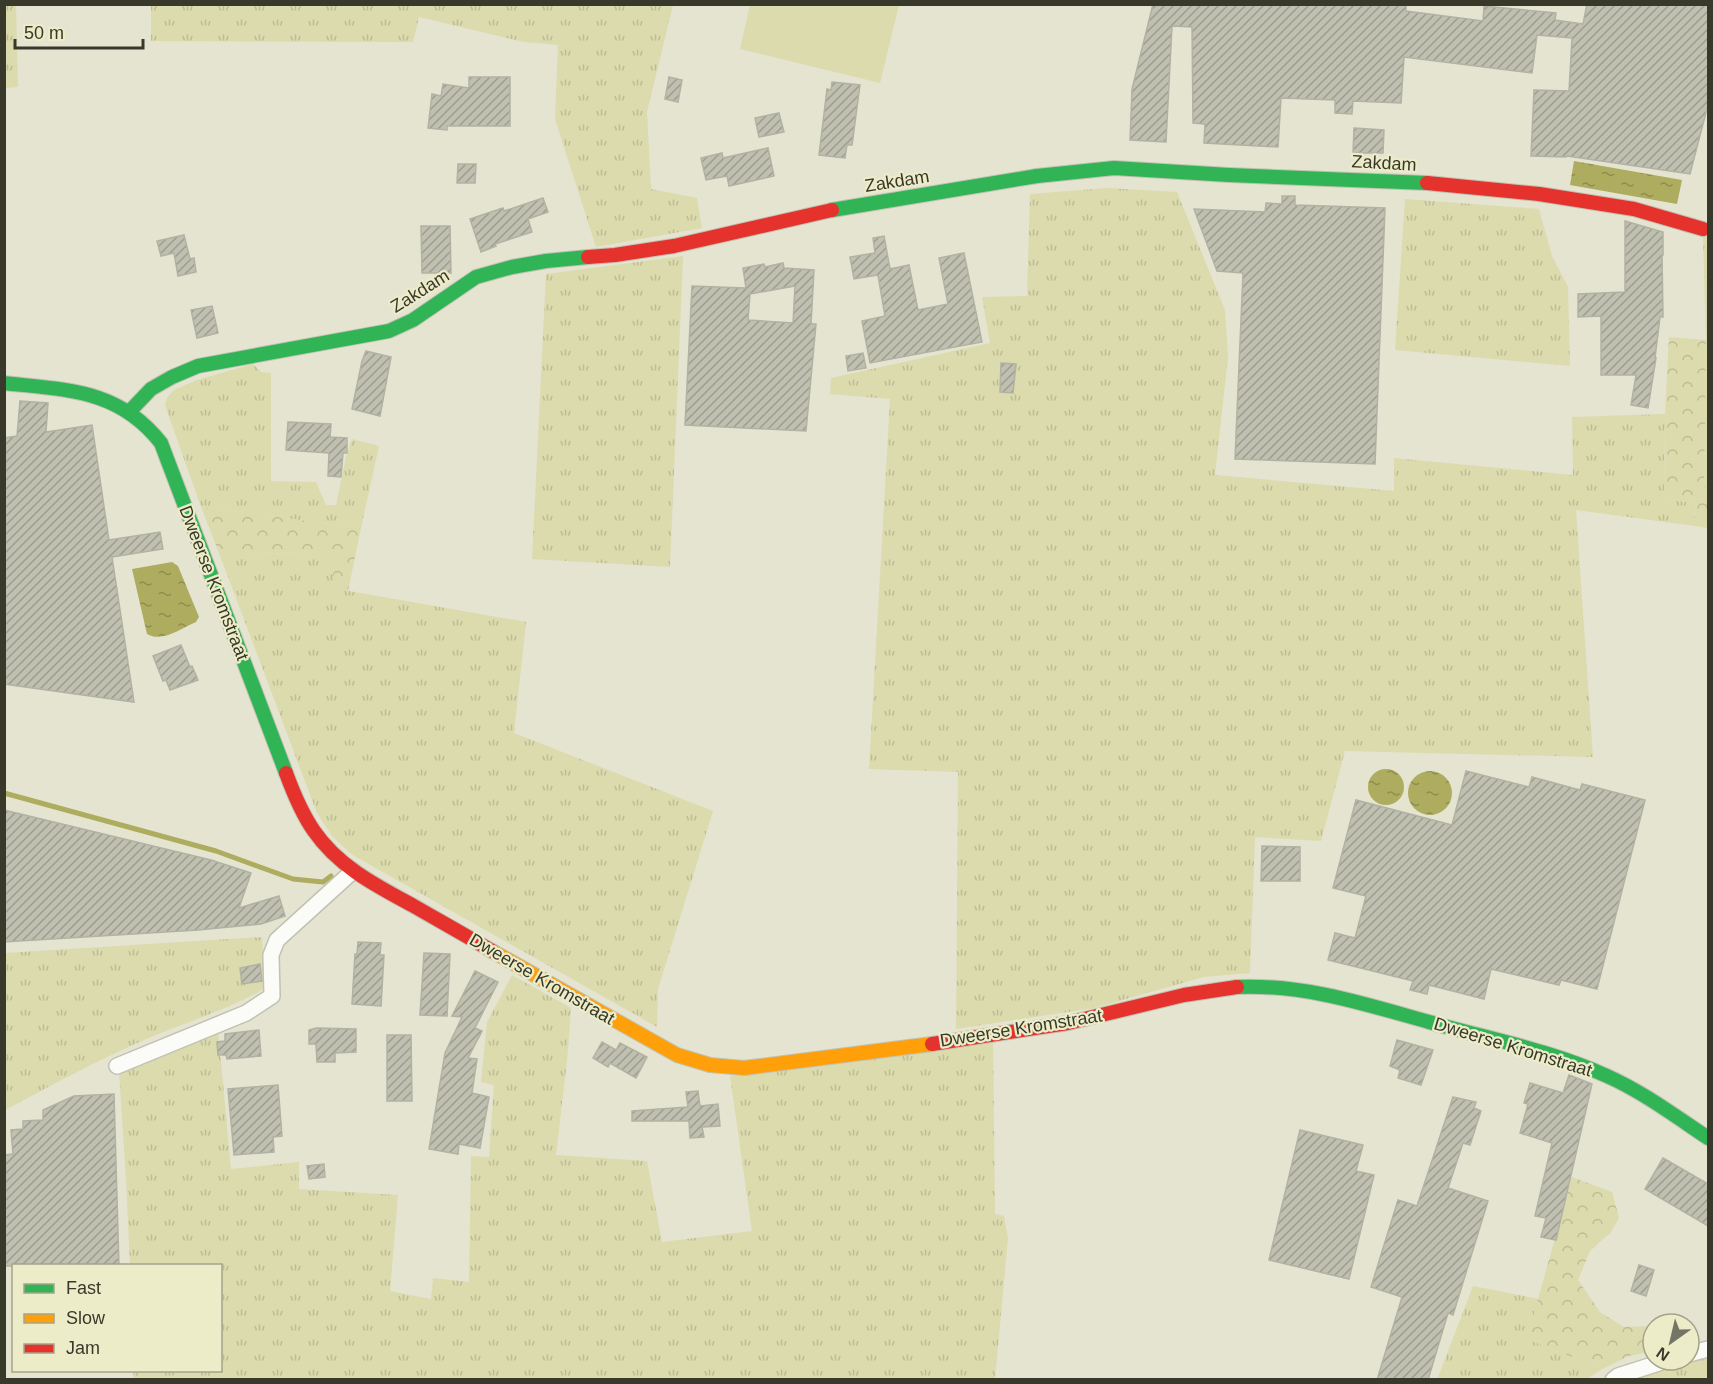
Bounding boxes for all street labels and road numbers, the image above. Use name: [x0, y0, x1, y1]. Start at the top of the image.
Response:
street label: Zakdam: [1351, 151, 1417, 175]
street label: Zakdam: [863, 166, 931, 196]
street label: Zakdam: [387, 265, 453, 317]
street label: Dweerse Kromstraat: [175, 503, 253, 663]
street label: Dweerse Kromstraat: [466, 929, 618, 1029]
street label: Dweerse Kromstraat: [938, 1005, 1104, 1051]
street label: Dweerse Kromstraat: [1432, 1013, 1594, 1081]

